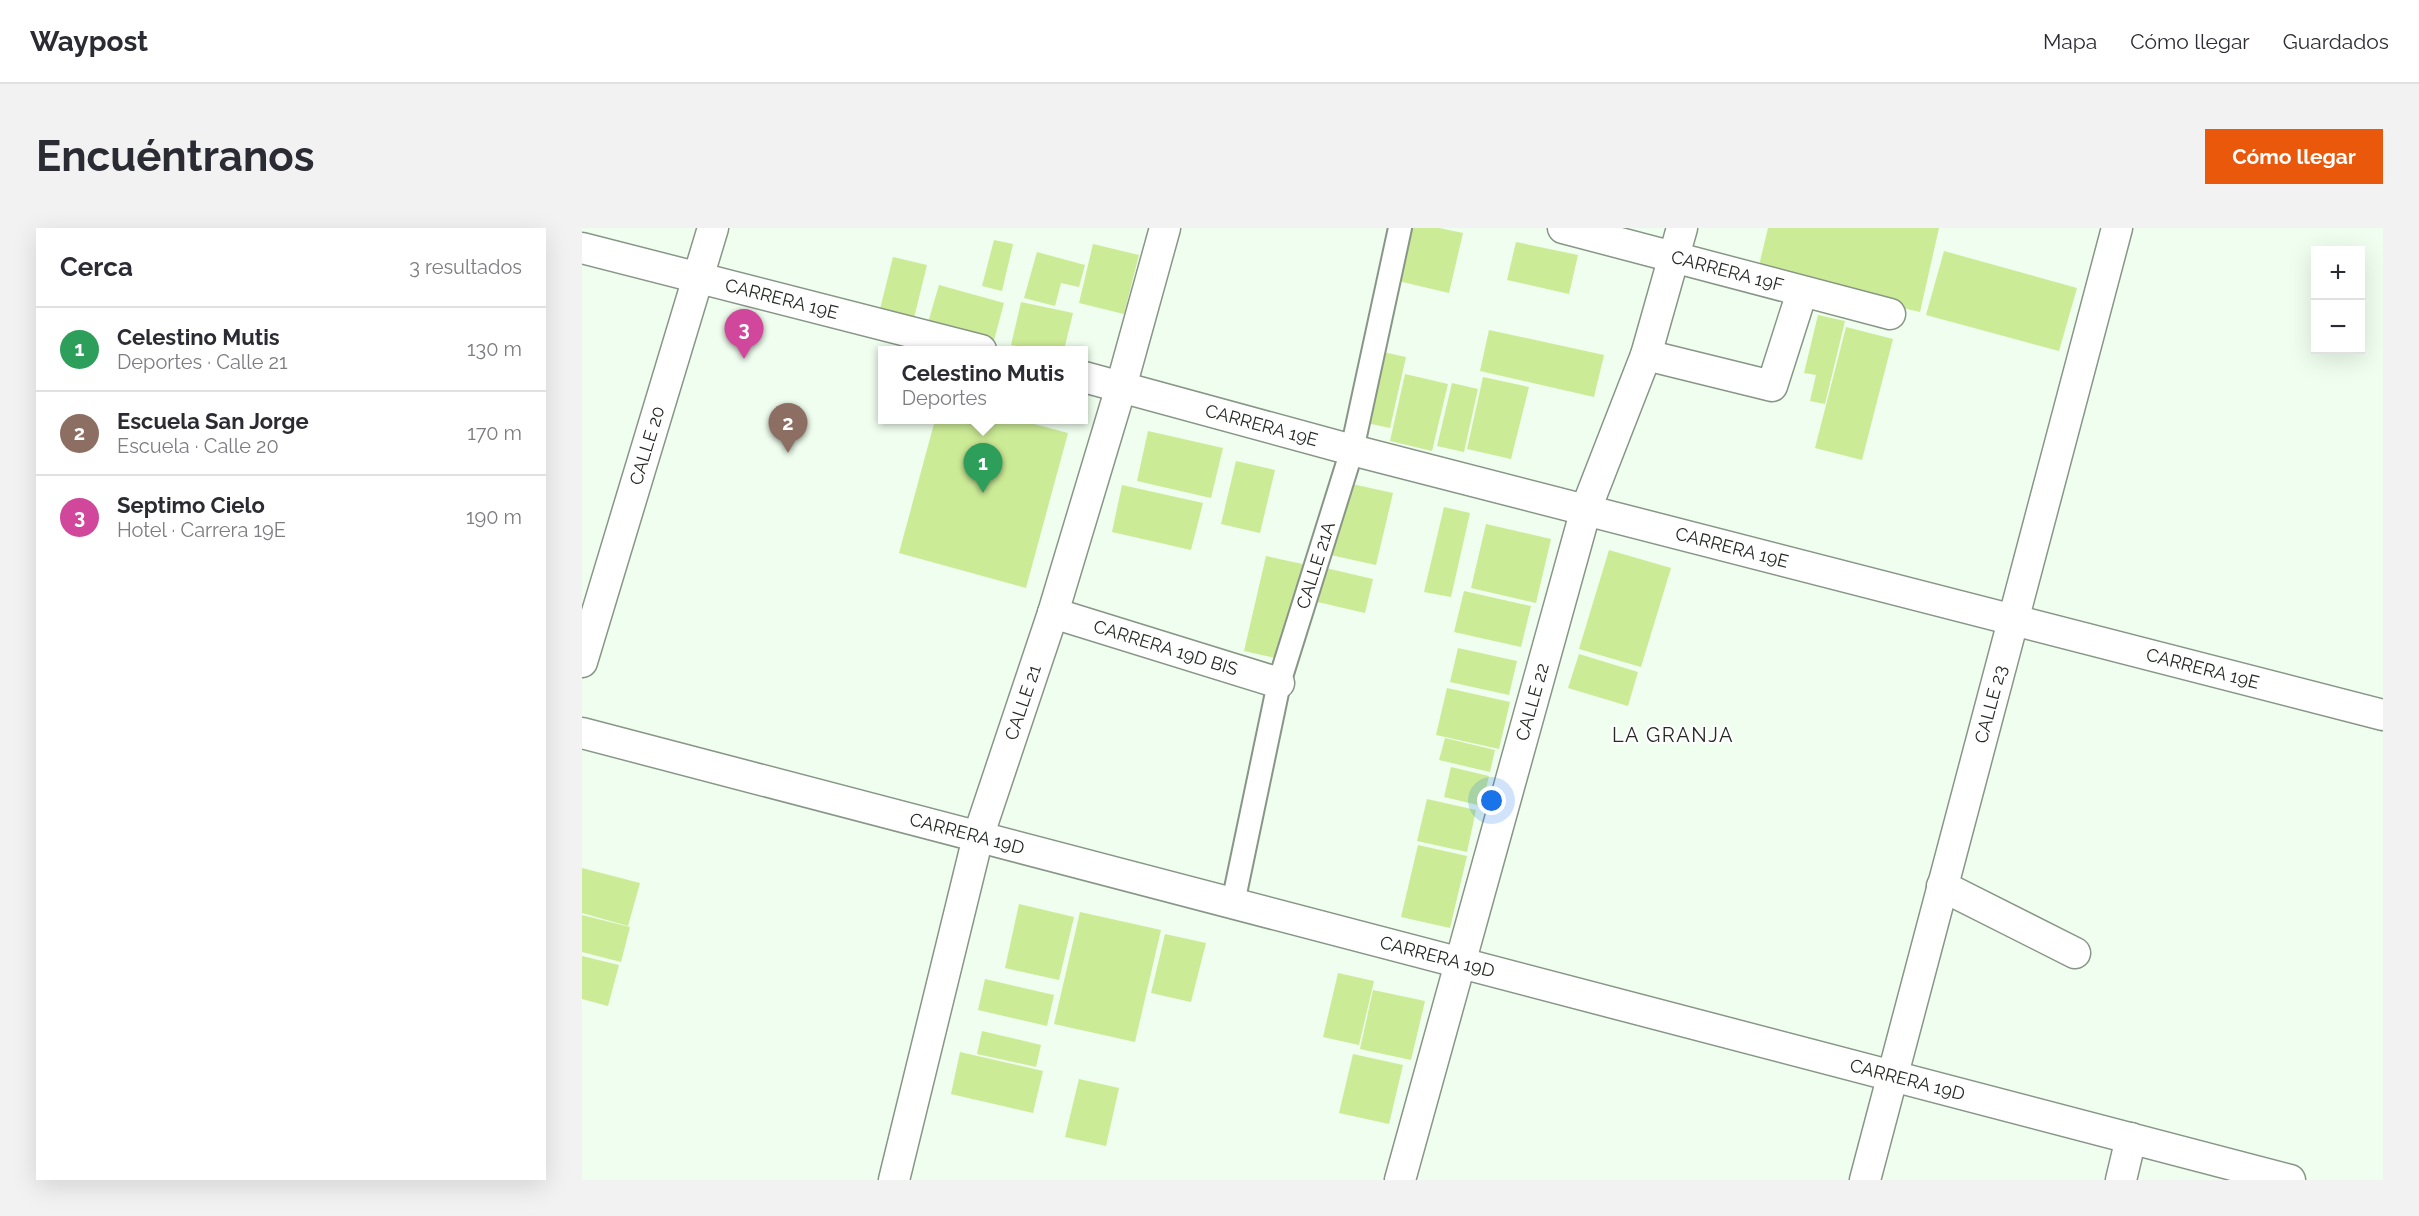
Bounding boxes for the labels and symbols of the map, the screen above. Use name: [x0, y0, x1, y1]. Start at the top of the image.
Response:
street label: CARRERA 19F: [1669, 246, 1786, 296]
street label: CARRERA 19E: [723, 274, 841, 323]
pin: 3: [724, 310, 764, 359]
street label: CARRERA 19E: [1203, 399, 1320, 450]
street label: CALLE 20: [625, 404, 669, 487]
pin: 2: [768, 404, 808, 453]
pin: 1: [964, 444, 1002, 493]
street label: CALLE 21A: [1292, 519, 1339, 611]
street label: CARRERA 19E: [1673, 523, 1791, 572]
street label: CARRERA 19D BIS: [1091, 615, 1241, 680]
street label: CARRERA 19E: [2144, 644, 2262, 693]
street label: CALLE 22: [1511, 661, 1553, 743]
street label: CALLE 21: [1000, 662, 1045, 743]
street label: CALLE 23: [1970, 663, 2011, 746]
district label: LA GRANJA: [1612, 723, 1734, 747]
your location: [1477, 786, 1506, 815]
street label: CARRERA 19D: [907, 808, 1027, 858]
street label: CARRERA 19D: [1378, 931, 1497, 981]
street label: CARRERA 19D: [1848, 1054, 1967, 1104]

